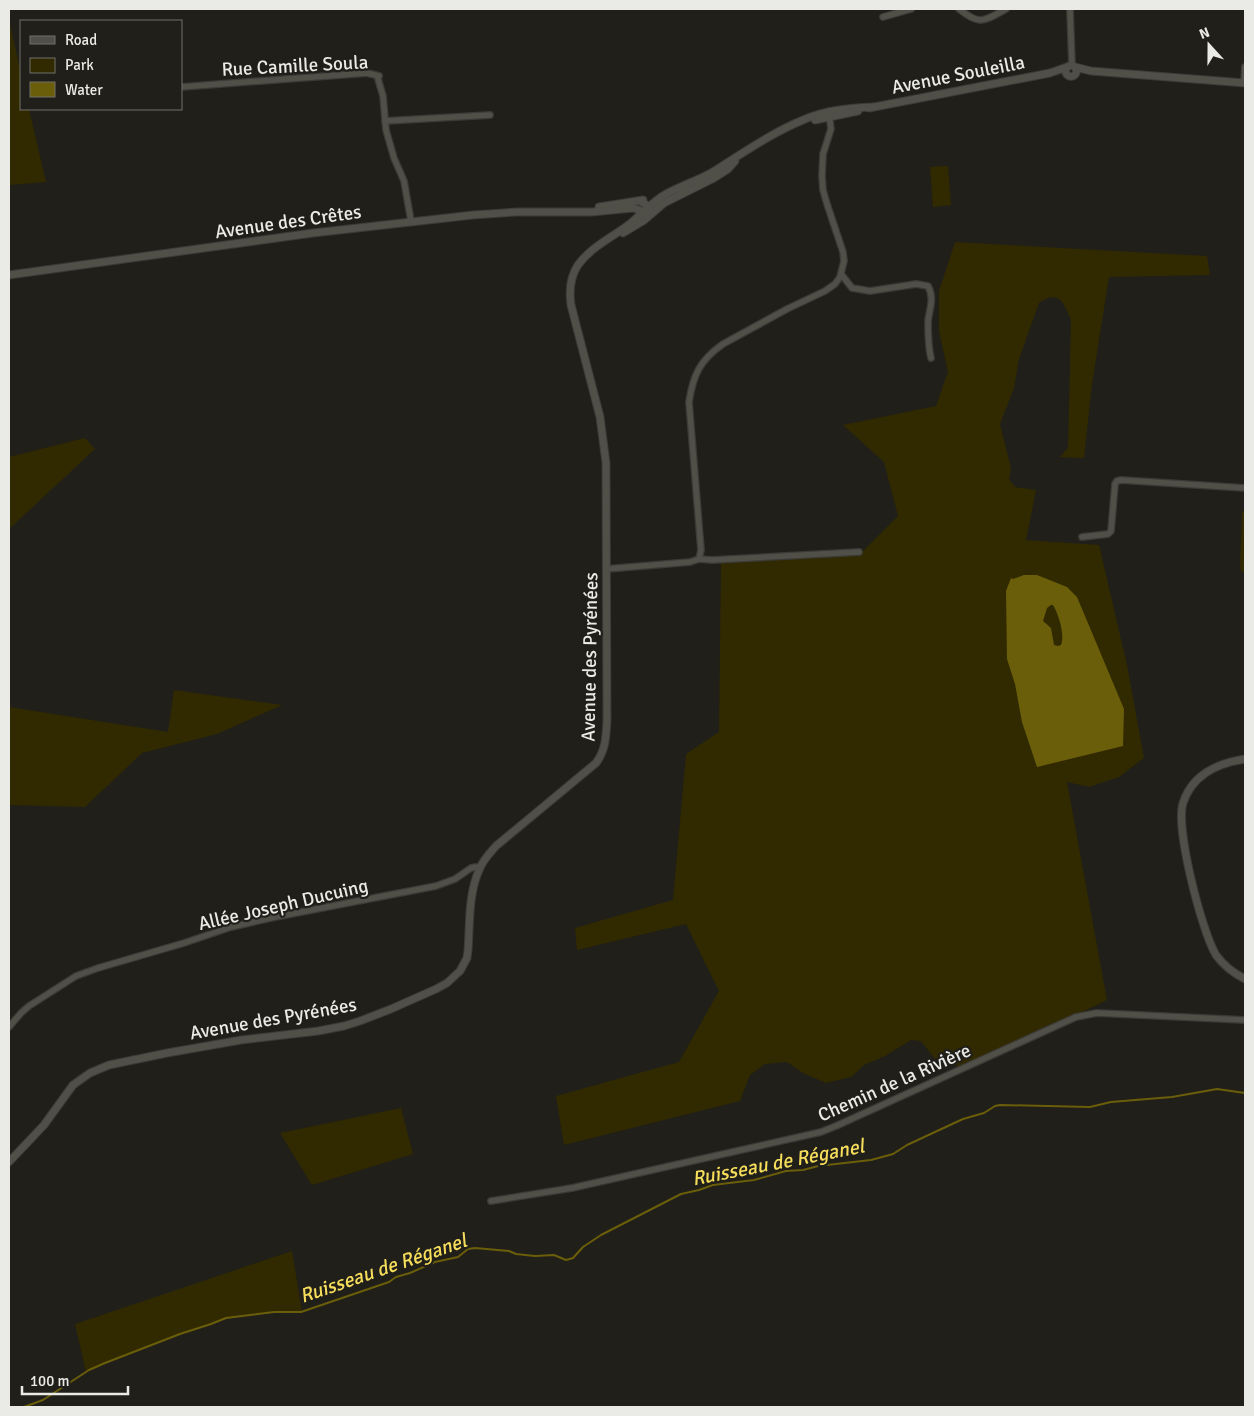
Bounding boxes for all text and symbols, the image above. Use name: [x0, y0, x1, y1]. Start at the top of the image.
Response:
legend: [20, 20, 182, 110]
north arrow: [1184, 20, 1234, 70]
text: N: [1197, 24, 1212, 43]
text: Road: [65, 31, 97, 49]
street label: Rue Camille Soula: [221, 50, 369, 82]
street label: Avenue Souleilla: [890, 50, 1027, 100]
text: Park: [65, 56, 94, 74]
text: Water: [65, 81, 103, 99]
street label: Avenue des Crêtes: [213, 200, 363, 244]
street label: Avenue des Pyrénées: [577, 572, 603, 742]
street label: Allée Joseph Ducuing: [196, 874, 371, 936]
street label: Avenue des Pyrénées: [188, 992, 359, 1045]
street label: Chemin de la Rivière: [814, 1038, 975, 1127]
water label: Ruisseau de Réganel: [690, 1133, 869, 1191]
water label: Ruisseau de Réganel: [296, 1227, 472, 1309]
scale bar: [22, 1364, 129, 1396]
text: 100 m: [30, 1372, 70, 1390]

